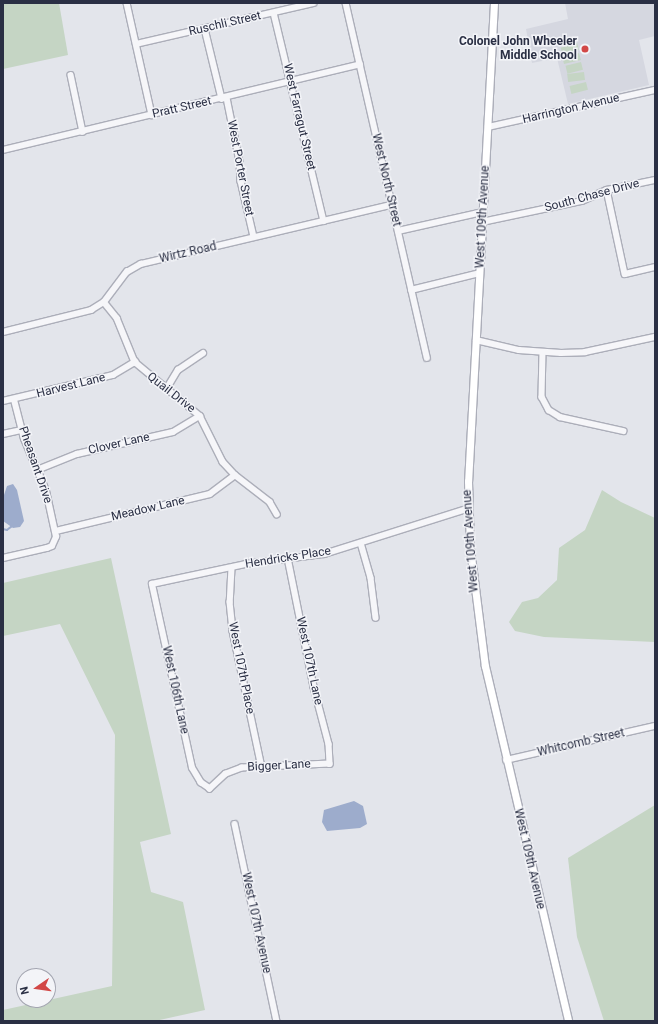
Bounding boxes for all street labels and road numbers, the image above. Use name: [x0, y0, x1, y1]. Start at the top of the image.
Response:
street label: Ruschli Street: [188, 9, 262, 39]
street label: West Farragut Street: [280, 62, 318, 172]
street label: Harrington Avenue: [521, 91, 621, 127]
street label: Pratt Street: [151, 94, 213, 122]
street label: West Porter Street: [224, 119, 256, 217]
street label: West North Street: [368, 132, 404, 228]
street label: West 109th Avenue: [473, 165, 493, 269]
street label: South Chase Drive: [543, 176, 641, 216]
street label: Wirtz Road: [158, 239, 218, 267]
street label: Harvest Lane: [35, 370, 107, 402]
street label: Quail Drive: [144, 370, 198, 416]
street label: Pheasant Drive: [15, 425, 55, 505]
street label: Clover Lane: [87, 430, 151, 458]
street label: West 109th Avenue: [460, 489, 482, 593]
street label: Meadow Lane: [110, 494, 186, 524]
street label: Hendricks Place: [244, 544, 332, 572]
street label: West 107th Lane: [293, 616, 325, 706]
street label: West 107th Place: [225, 621, 257, 715]
street label: West 106th Lane: [159, 645, 191, 735]
street label: Whitcomb Street: [536, 726, 626, 760]
street label: Bigger Lane: [247, 757, 311, 775]
street label: West 109th Avenue: [510, 807, 548, 911]
street label: West 107th Avenue: [238, 871, 274, 975]

